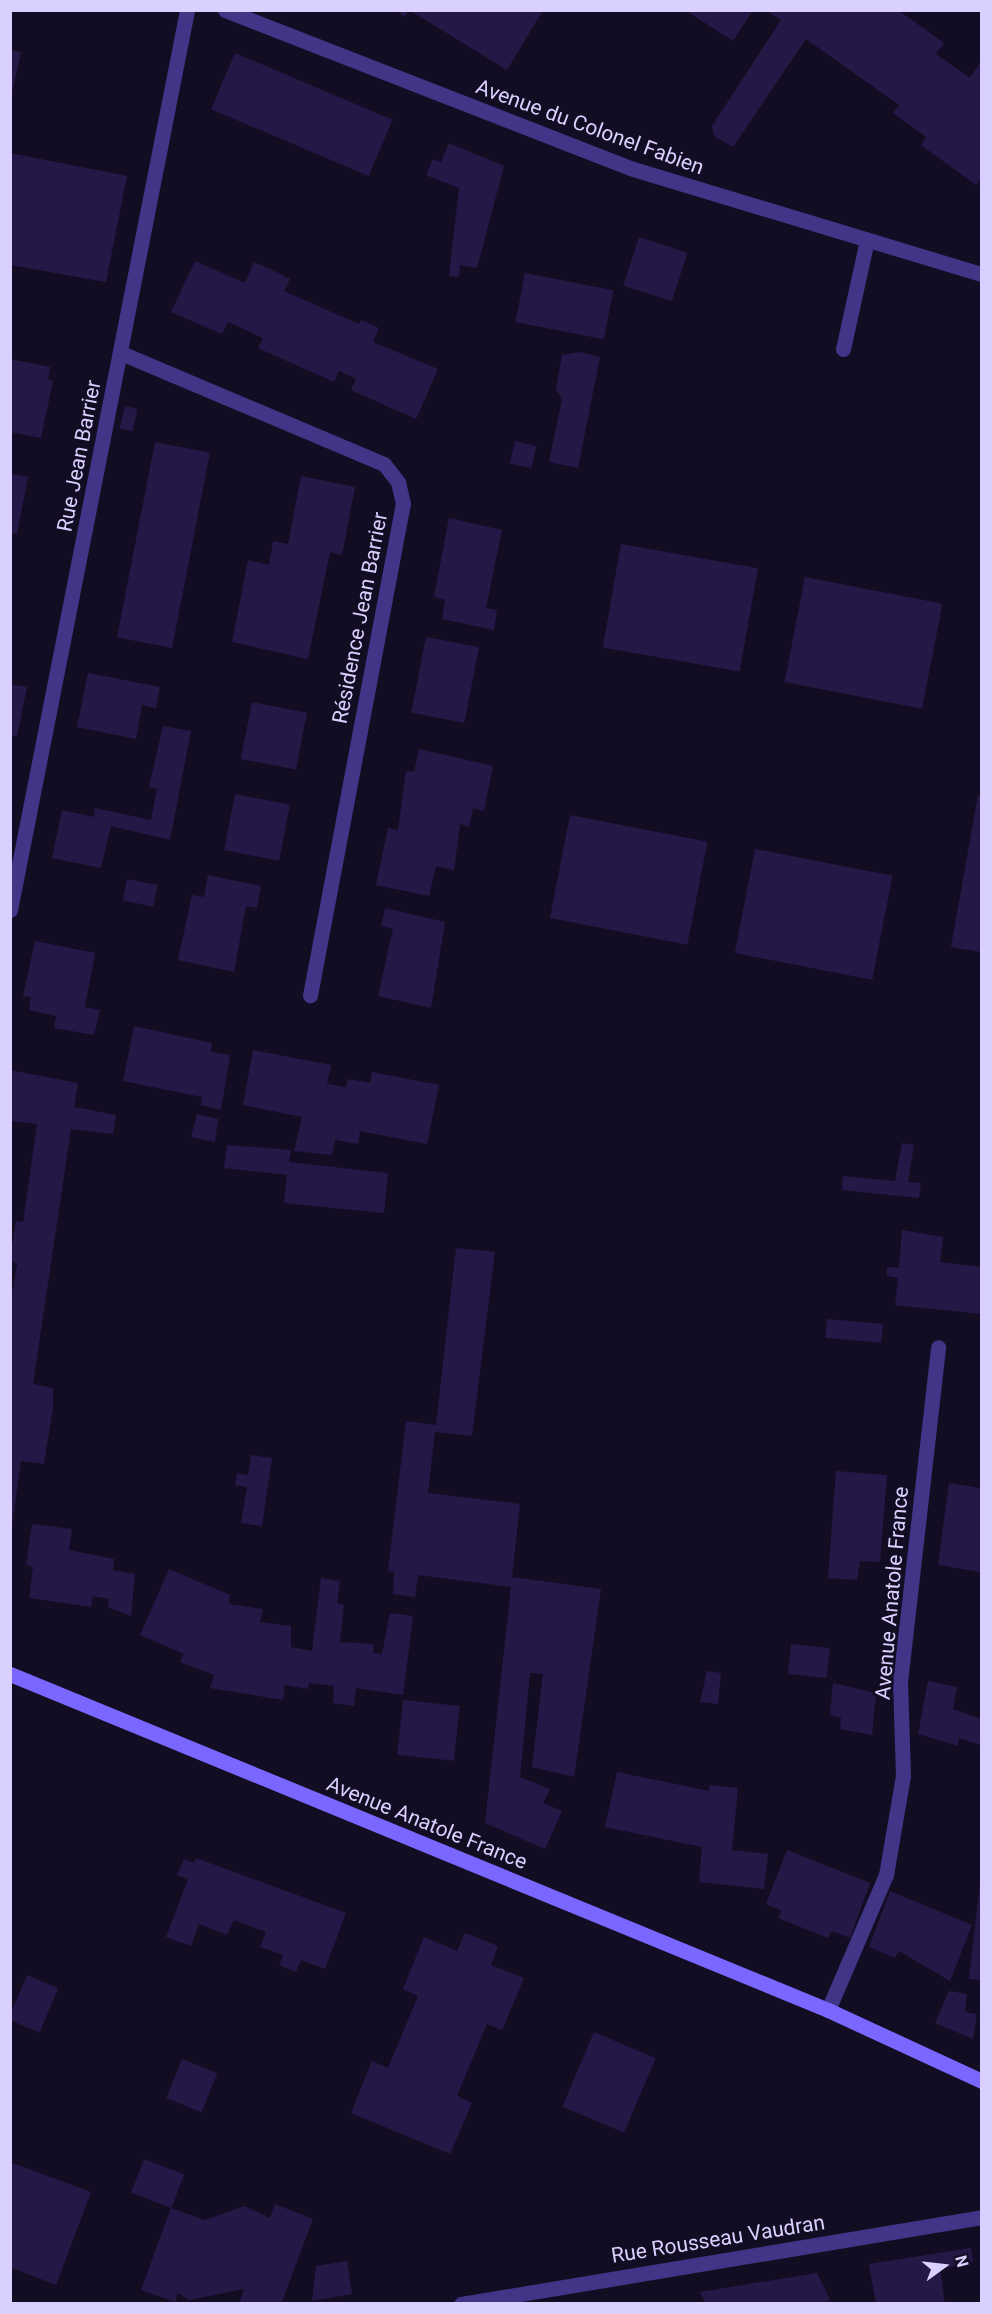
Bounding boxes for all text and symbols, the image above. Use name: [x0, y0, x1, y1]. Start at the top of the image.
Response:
street label: Avenue du Colonel Fabien: [473, 74, 707, 180]
street label: Rue Jean Barrier: [52, 378, 106, 534]
street label: Résidence Jean Barrier: [327, 510, 393, 726]
street label: Avenue Anatole France: [870, 1485, 914, 1701]
street label: Avenue Anatole France: [323, 1771, 531, 1875]
street label: Rue Rousseau Vaudran: [609, 2210, 827, 2268]
north arrow: [914, 2236, 974, 2296]
text: N: [951, 2253, 973, 2269]

